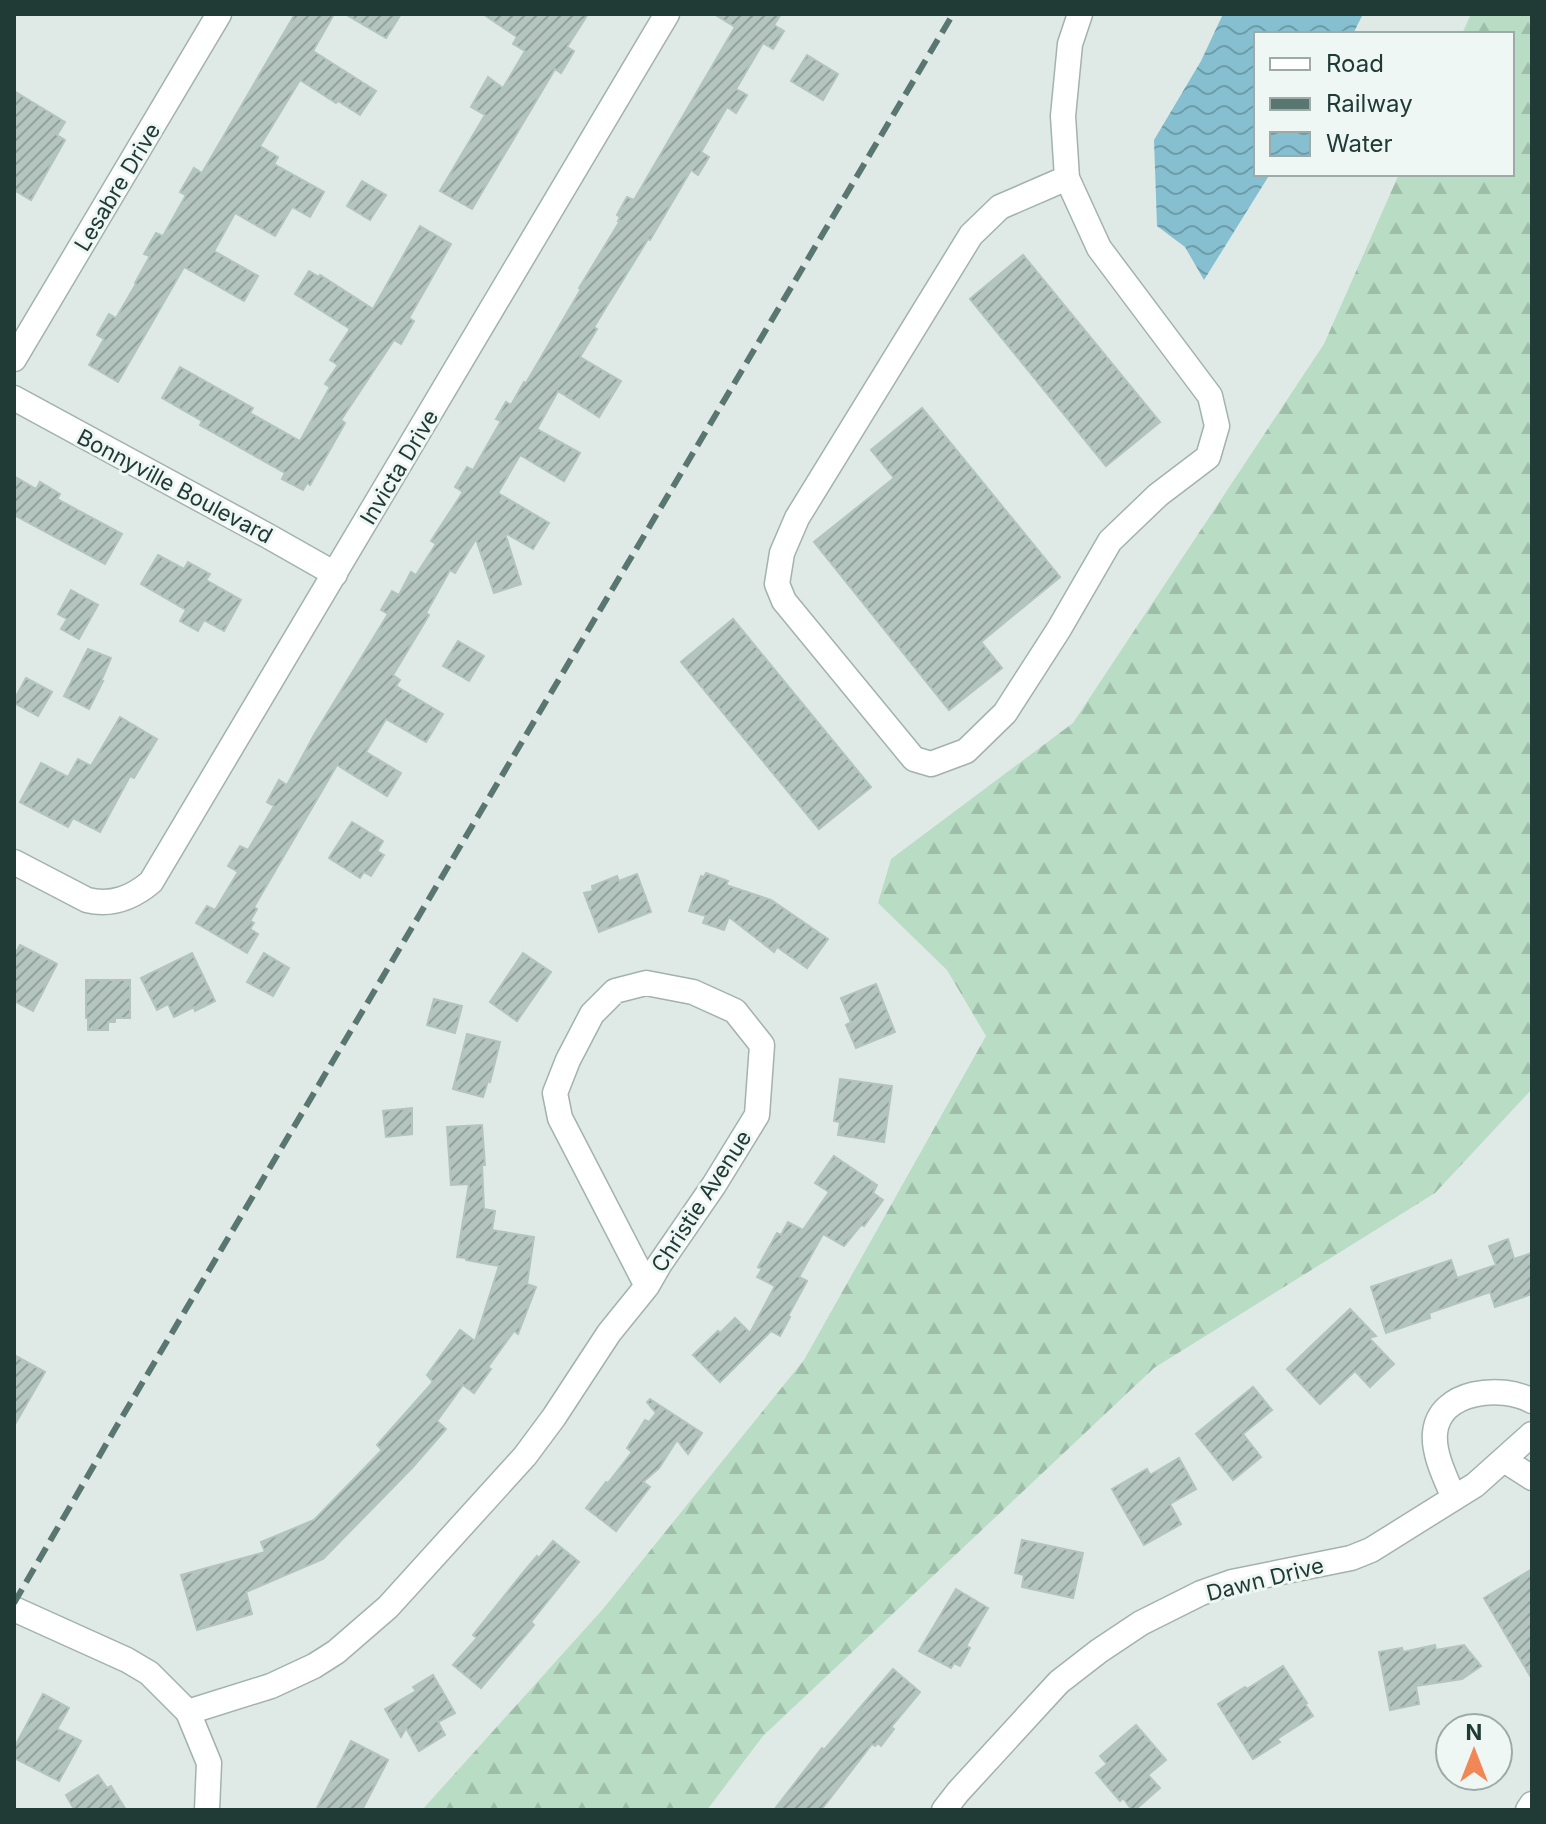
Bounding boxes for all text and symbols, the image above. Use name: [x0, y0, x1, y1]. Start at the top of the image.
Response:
legend: [1254, 32, 1514, 176]
text: Road: [1326, 49, 1384, 78]
text: Railway: [1326, 89, 1413, 118]
street label: Lesabre Drive: [69, 118, 165, 256]
text: Water: [1326, 129, 1393, 158]
street label: Invicta Drive: [355, 405, 443, 529]
street label: Bonnyville Boulevard: [73, 424, 277, 548]
street label: Christie Avenue: [646, 1125, 756, 1277]
street label: Dawn Drive: [1204, 1552, 1326, 1606]
north arrow: [1434, 1712, 1514, 1792]
text: N: [1466, 1719, 1482, 1745]

